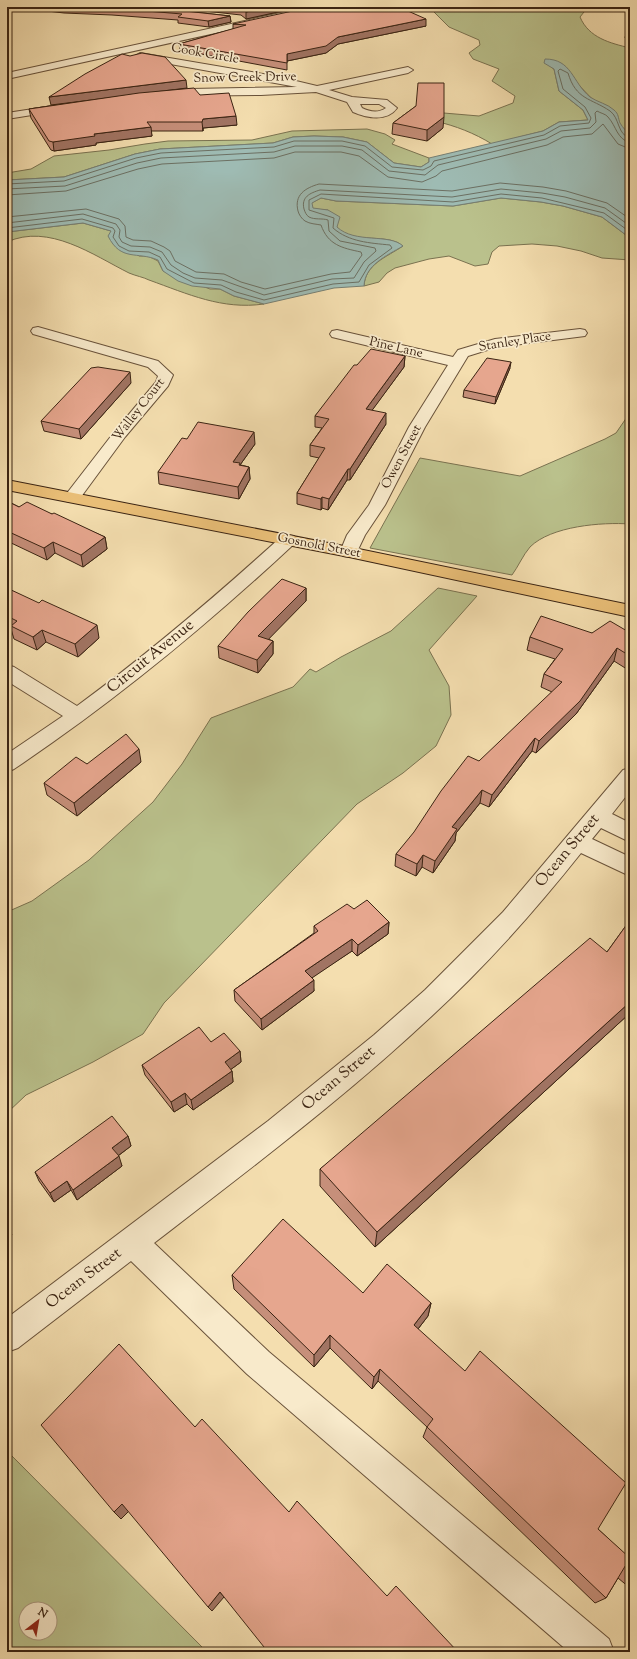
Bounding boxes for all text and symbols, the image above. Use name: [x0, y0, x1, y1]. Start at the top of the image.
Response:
street label: Cook Circle: [170, 39, 240, 69]
street label: Snow Creek Drive: [193, 68, 297, 88]
street label: Stanley Place: [477, 327, 553, 357]
street label: Pine Lane: [367, 333, 425, 363]
street label: Walley Court: [109, 374, 170, 445]
street label: Owen Street: [378, 421, 427, 492]
street label: Gosnold Street: [276, 529, 363, 563]
street label: Circuit Avenue: [102, 615, 200, 699]
street label: Ocean Street: [530, 809, 606, 893]
street label: Ocean Street: [297, 1041, 381, 1117]
street label: Ocean Street: [41, 1242, 127, 1315]
north arrow: [18, 1601, 58, 1641]
text: N: [34, 1604, 51, 1623]

